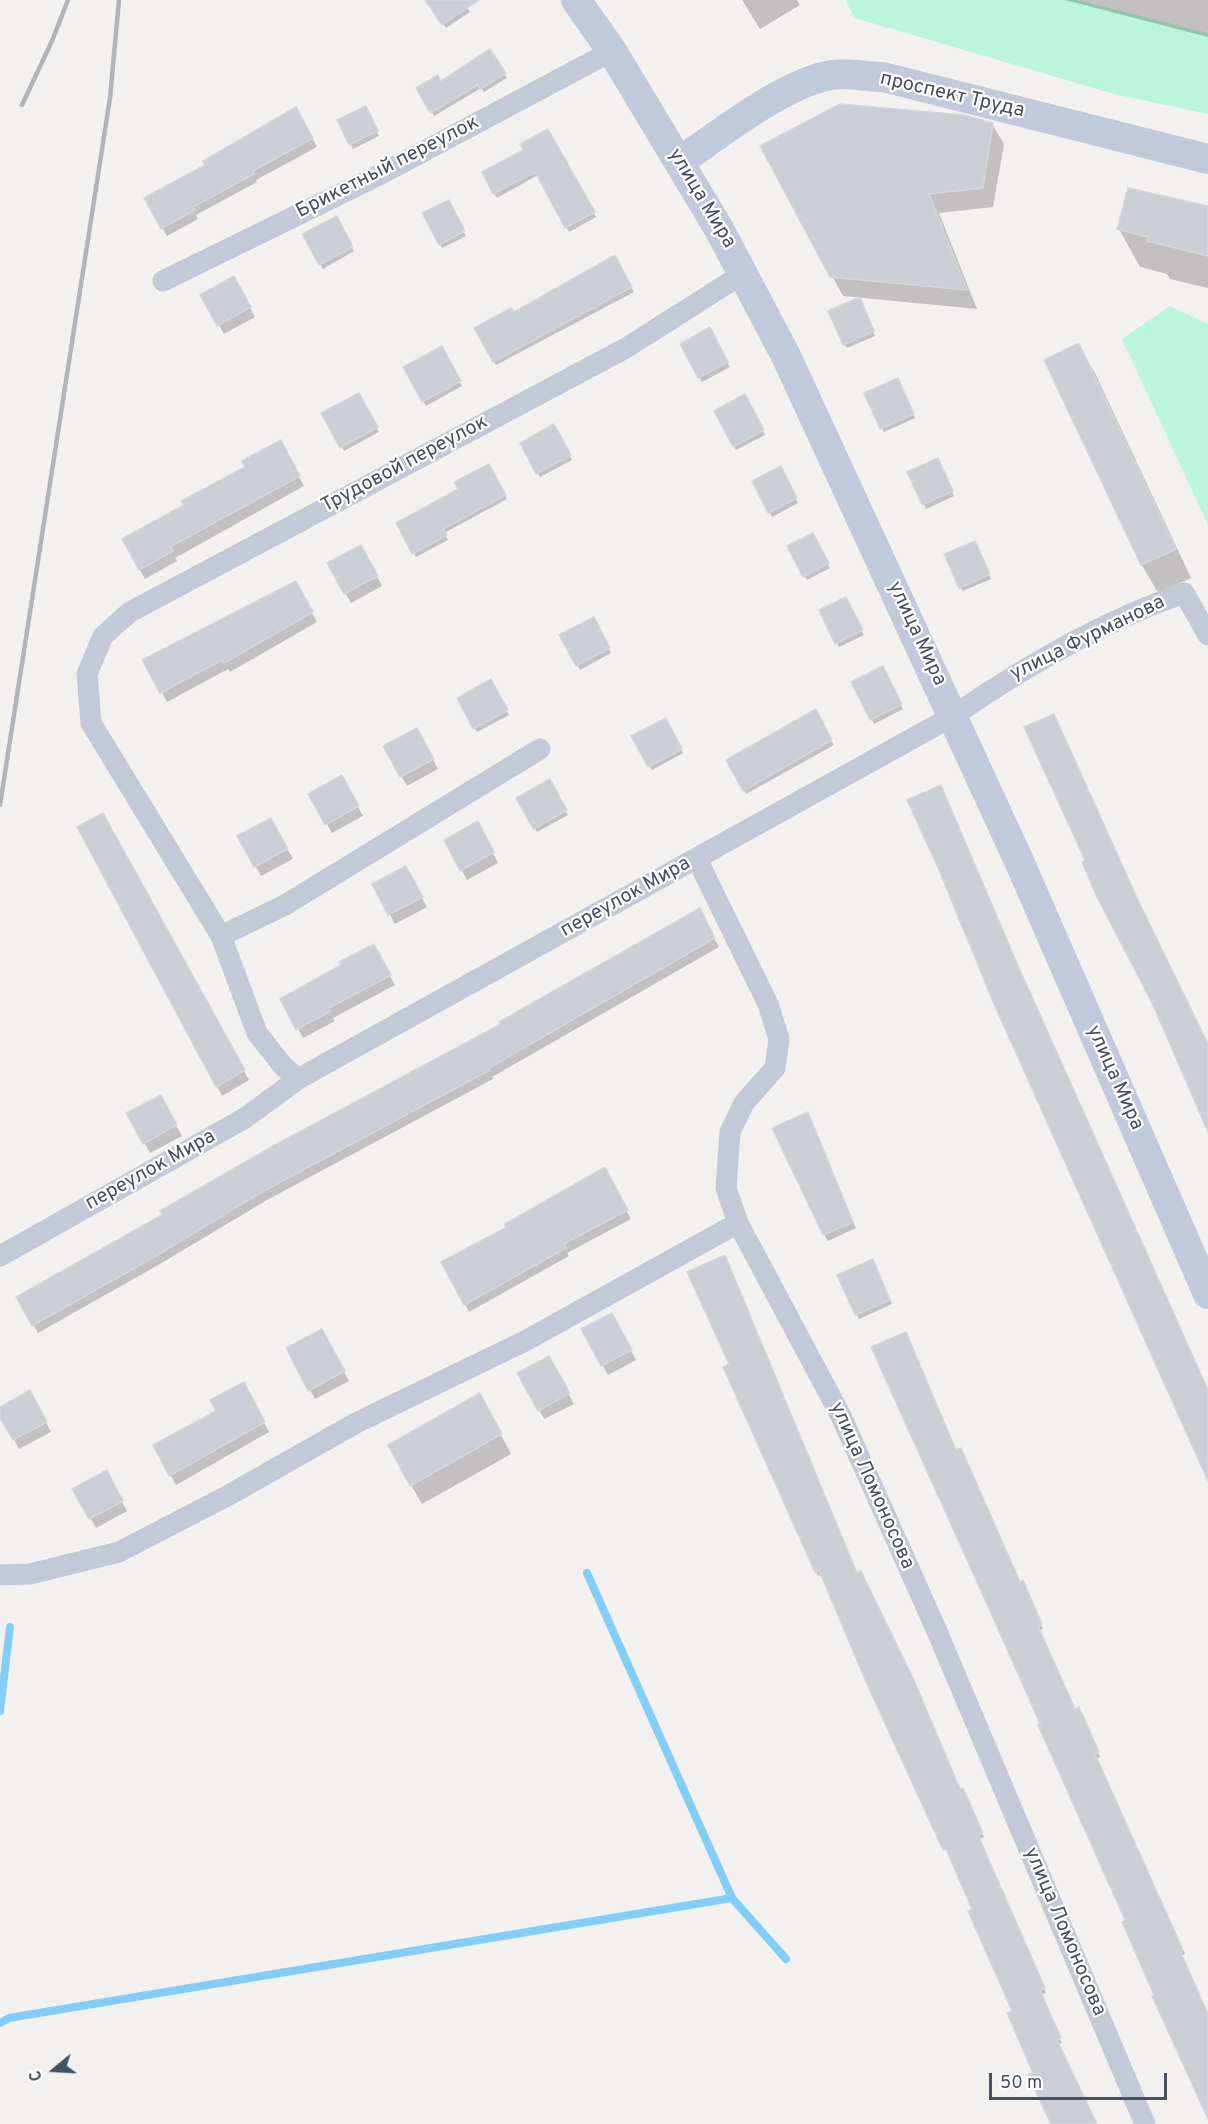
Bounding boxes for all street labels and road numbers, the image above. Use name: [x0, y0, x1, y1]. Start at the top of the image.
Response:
street label: проспект Труда: [877, 68, 1027, 124]
street label: Брикетный переулок: [293, 111, 483, 225]
street label: улица Мира: [662, 145, 740, 253]
street label: Трудовой переулок: [318, 411, 492, 519]
street label: улица Мира: [881, 578, 951, 690]
street label: улица Фурманова: [1007, 591, 1169, 687]
street label: переулок Мира: [557, 852, 695, 944]
street label: улица Мира: [1080, 1022, 1148, 1134]
street label: переулок Мира: [82, 1125, 220, 1217]
street label: улица Ломоносова: [823, 1399, 919, 1573]
street label: улица Ломоносова: [1018, 1844, 1110, 2020]

